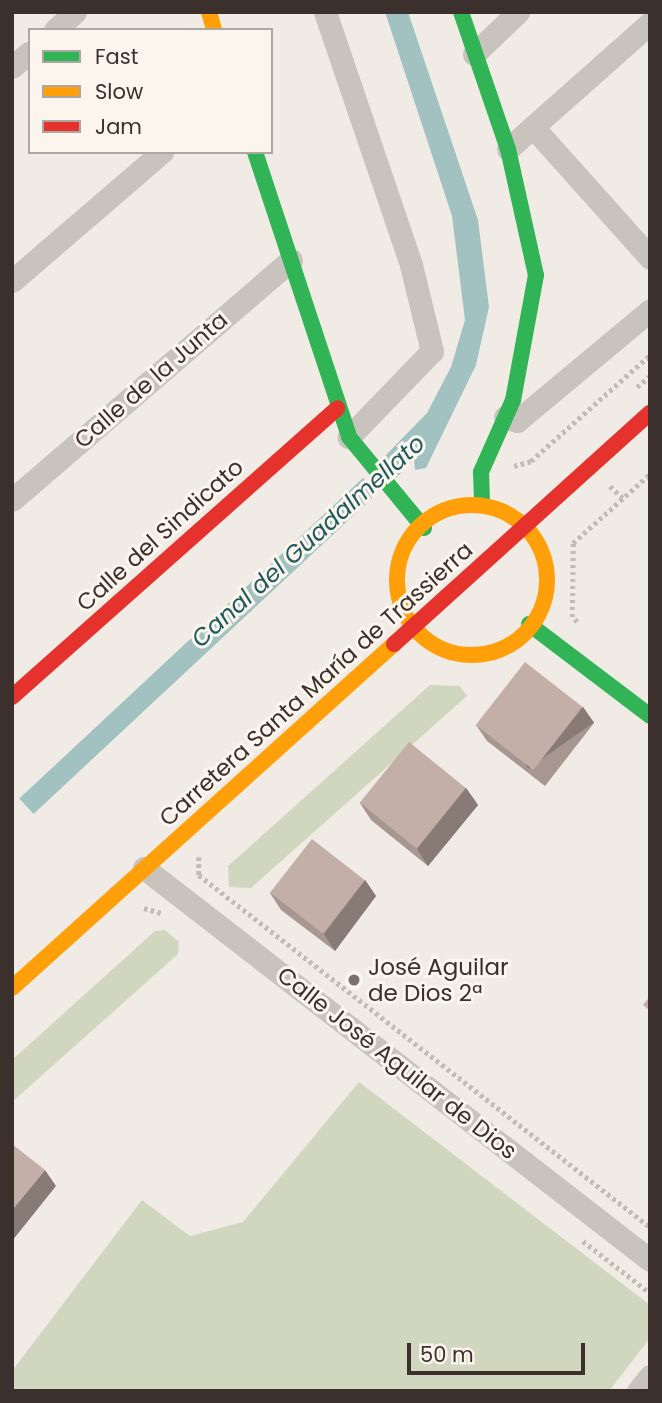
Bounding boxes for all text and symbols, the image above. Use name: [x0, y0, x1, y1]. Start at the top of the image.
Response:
legend: [28, 28, 273, 154]
text: Fast: [95, 42, 138, 71]
text: Slow: [95, 77, 143, 106]
text: Jam: [95, 112, 142, 141]
street label: Calle de la Junta: [69, 306, 233, 454]
water label: Canal del Guadalmellato: [185, 429, 431, 653]
street label: Calle del Sindicato: [71, 453, 249, 617]
street label: Carretera Santa María de Trassierra: [154, 536, 478, 832]
place label: José Aguilar de Dios 2ª: [368, 953, 509, 1007]
street label: Calle José Aguilar de Dios: [272, 961, 522, 1165]
marker: José Aguilar de Dios 2ª: [346, 972, 362, 988]
scale bar: [410, 1330, 588, 1374]
text: 50 m: [420, 1340, 474, 1369]

